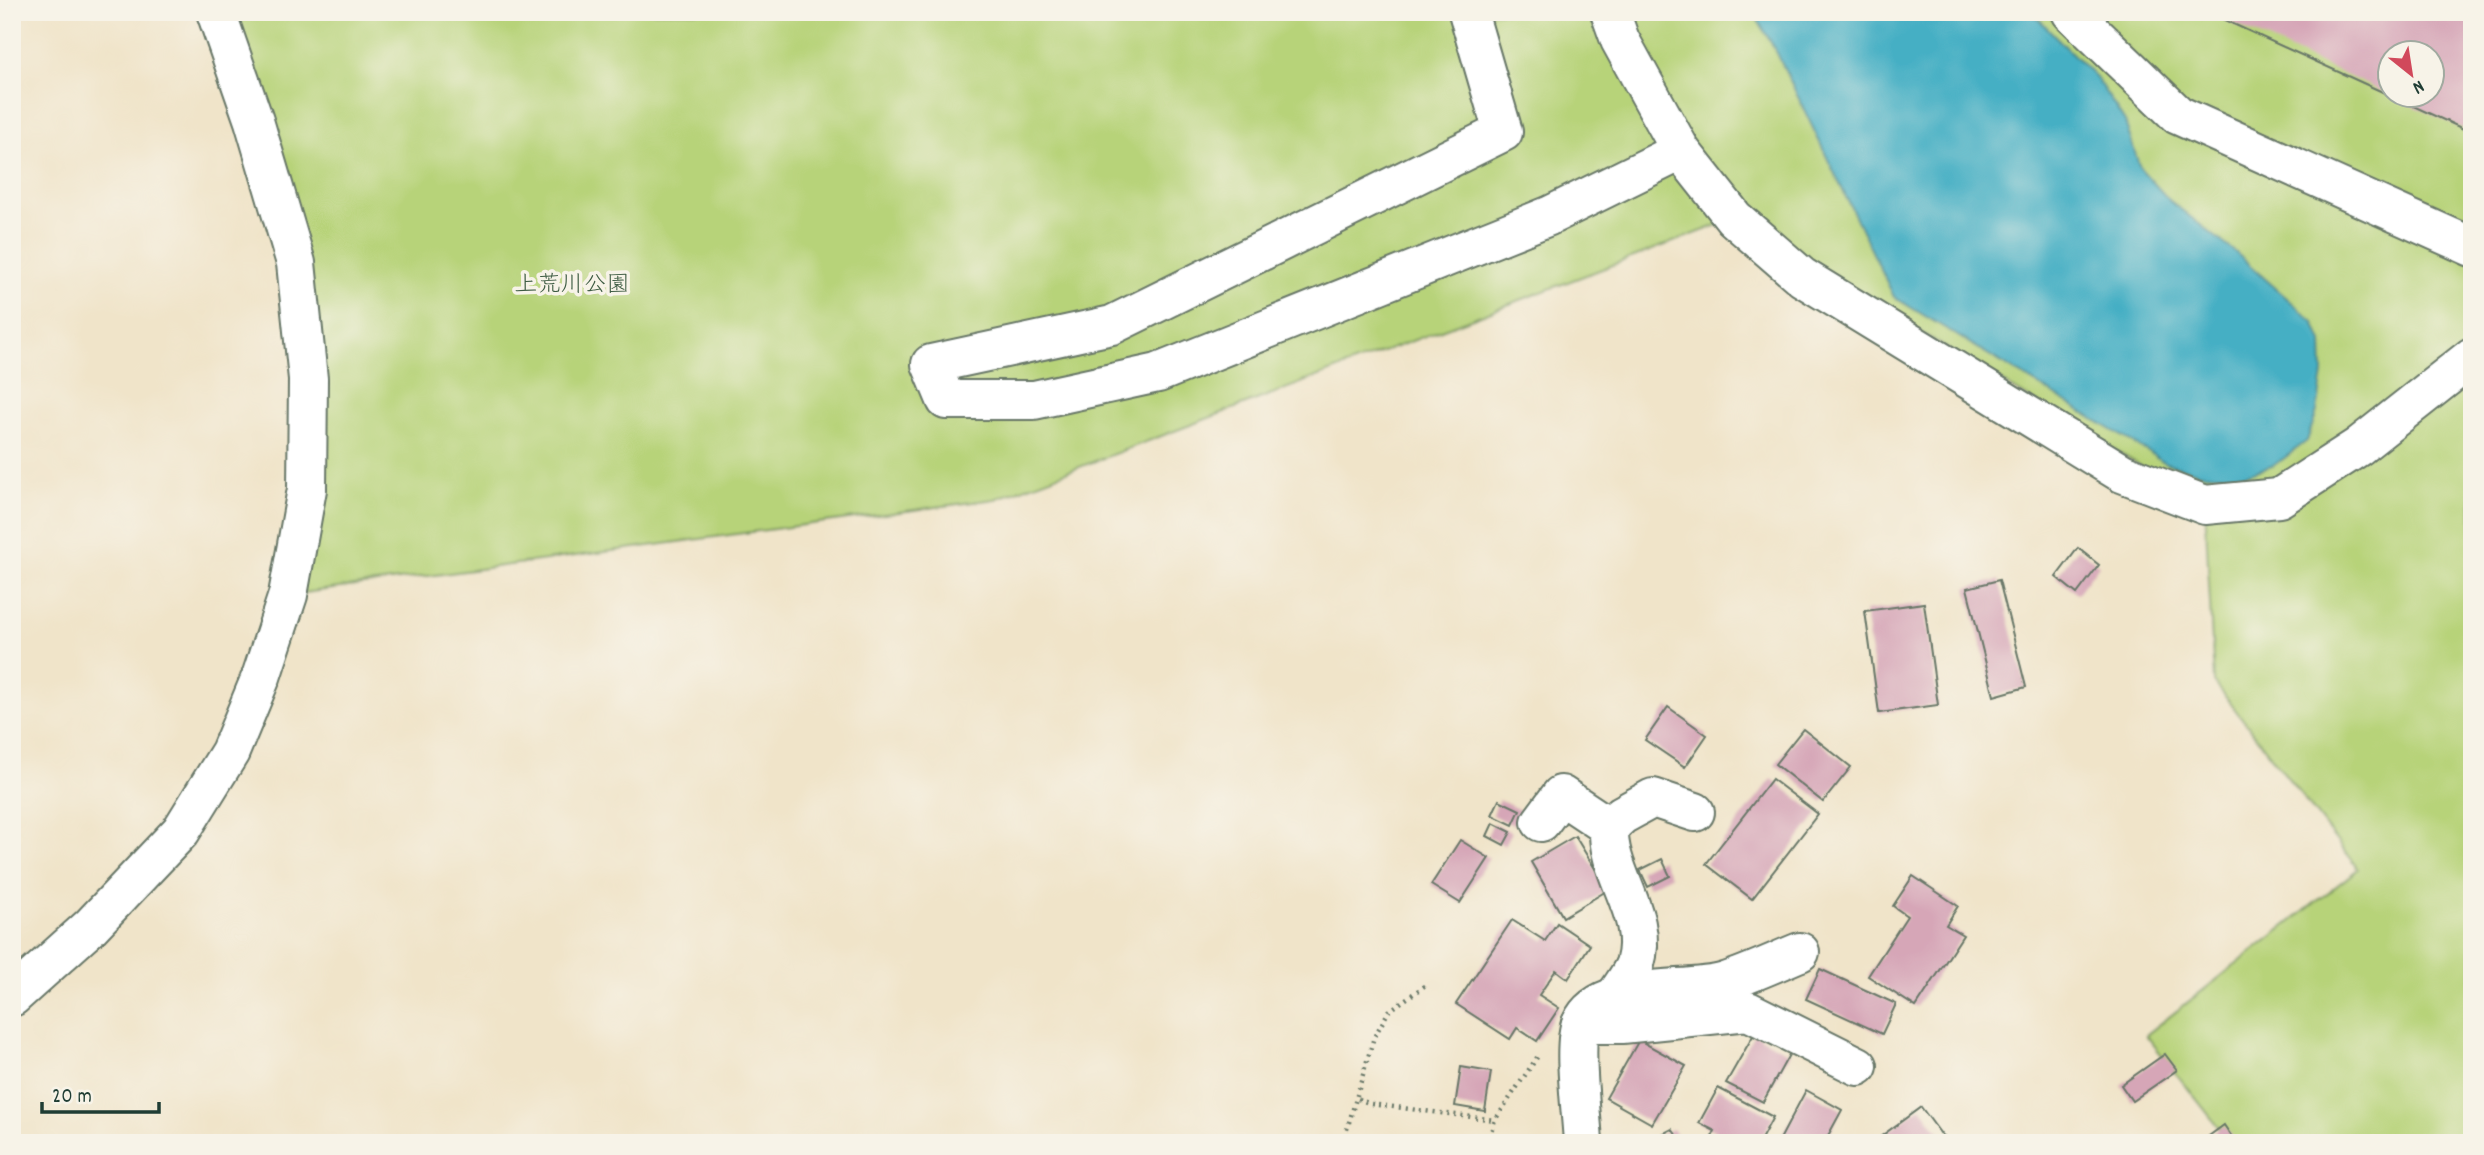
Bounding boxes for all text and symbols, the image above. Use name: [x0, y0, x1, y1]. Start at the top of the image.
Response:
north arrow: [2376, 38, 2446, 108]
text: N: [2407, 72, 2429, 100]
park label: 上荒川公園: [515, 270, 630, 303]
scale bar: [42, 1071, 159, 1115]
text: 20 m: [52, 1083, 92, 1113]

